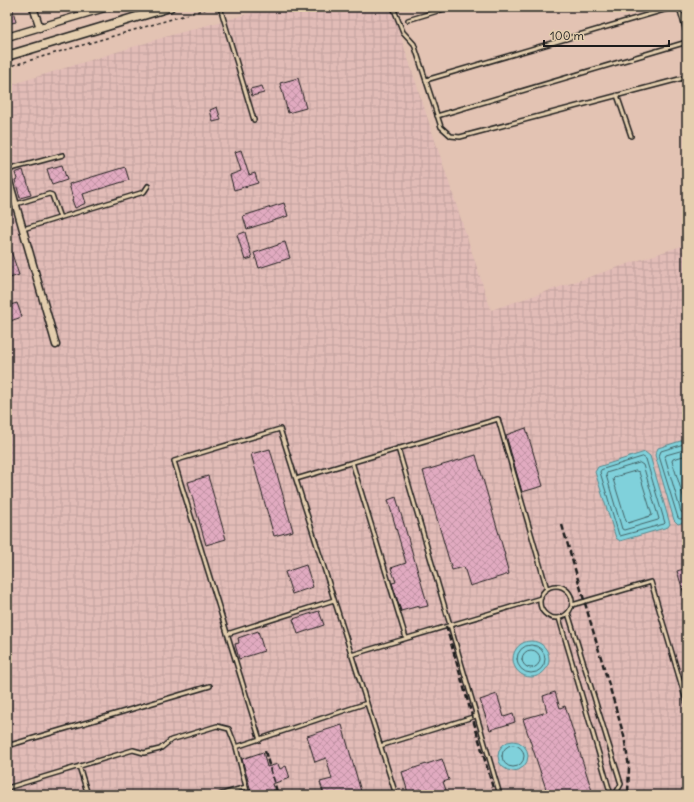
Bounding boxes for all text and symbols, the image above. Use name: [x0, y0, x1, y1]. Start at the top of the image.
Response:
scale bar: [544, 22, 669, 48]
text: 100 m: [550, 28, 584, 43]

